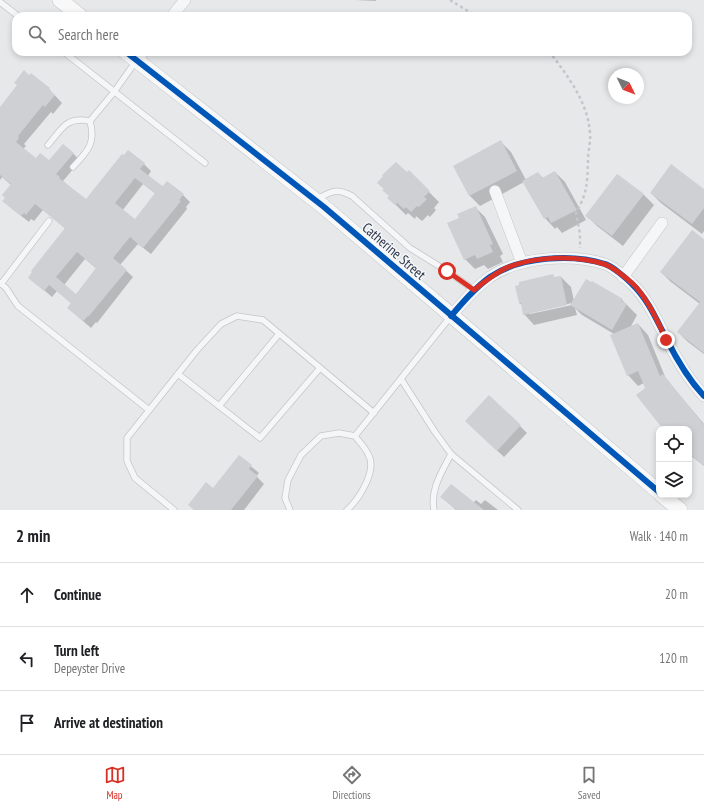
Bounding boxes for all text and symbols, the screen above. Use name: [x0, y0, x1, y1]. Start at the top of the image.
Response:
search box: [12, 12, 692, 56]
icon: search: [26, 23, 48, 45]
text: Search here: [58, 25, 119, 44]
north arrow: [608, 68, 644, 104]
street label: Catherine Street: [359, 218, 430, 284]
route start: [438, 262, 456, 280]
route end: [657, 331, 675, 349]
map controls: [656, 426, 692, 498]
button: locate: [656, 426, 692, 462]
button: layers: [656, 462, 692, 498]
text: 2 min: [16, 525, 50, 547]
text: Walk · 140 m: [630, 528, 688, 545]
icon: ahead: [16, 584, 38, 606]
text: Continue: [54, 585, 101, 604]
text: 20 m: [665, 586, 688, 603]
text: Turn left: [54, 641, 99, 660]
icon: left: [16, 648, 38, 670]
text: 120 m: [659, 650, 688, 667]
text: Depeyster Drive: [54, 660, 125, 677]
icon: arrive: [16, 712, 38, 734]
text: Arrive at destination: [54, 713, 163, 732]
tab: Map: [104, 764, 126, 802]
tab: Directions: [333, 764, 371, 802]
tab: Saved: [578, 764, 600, 802]

